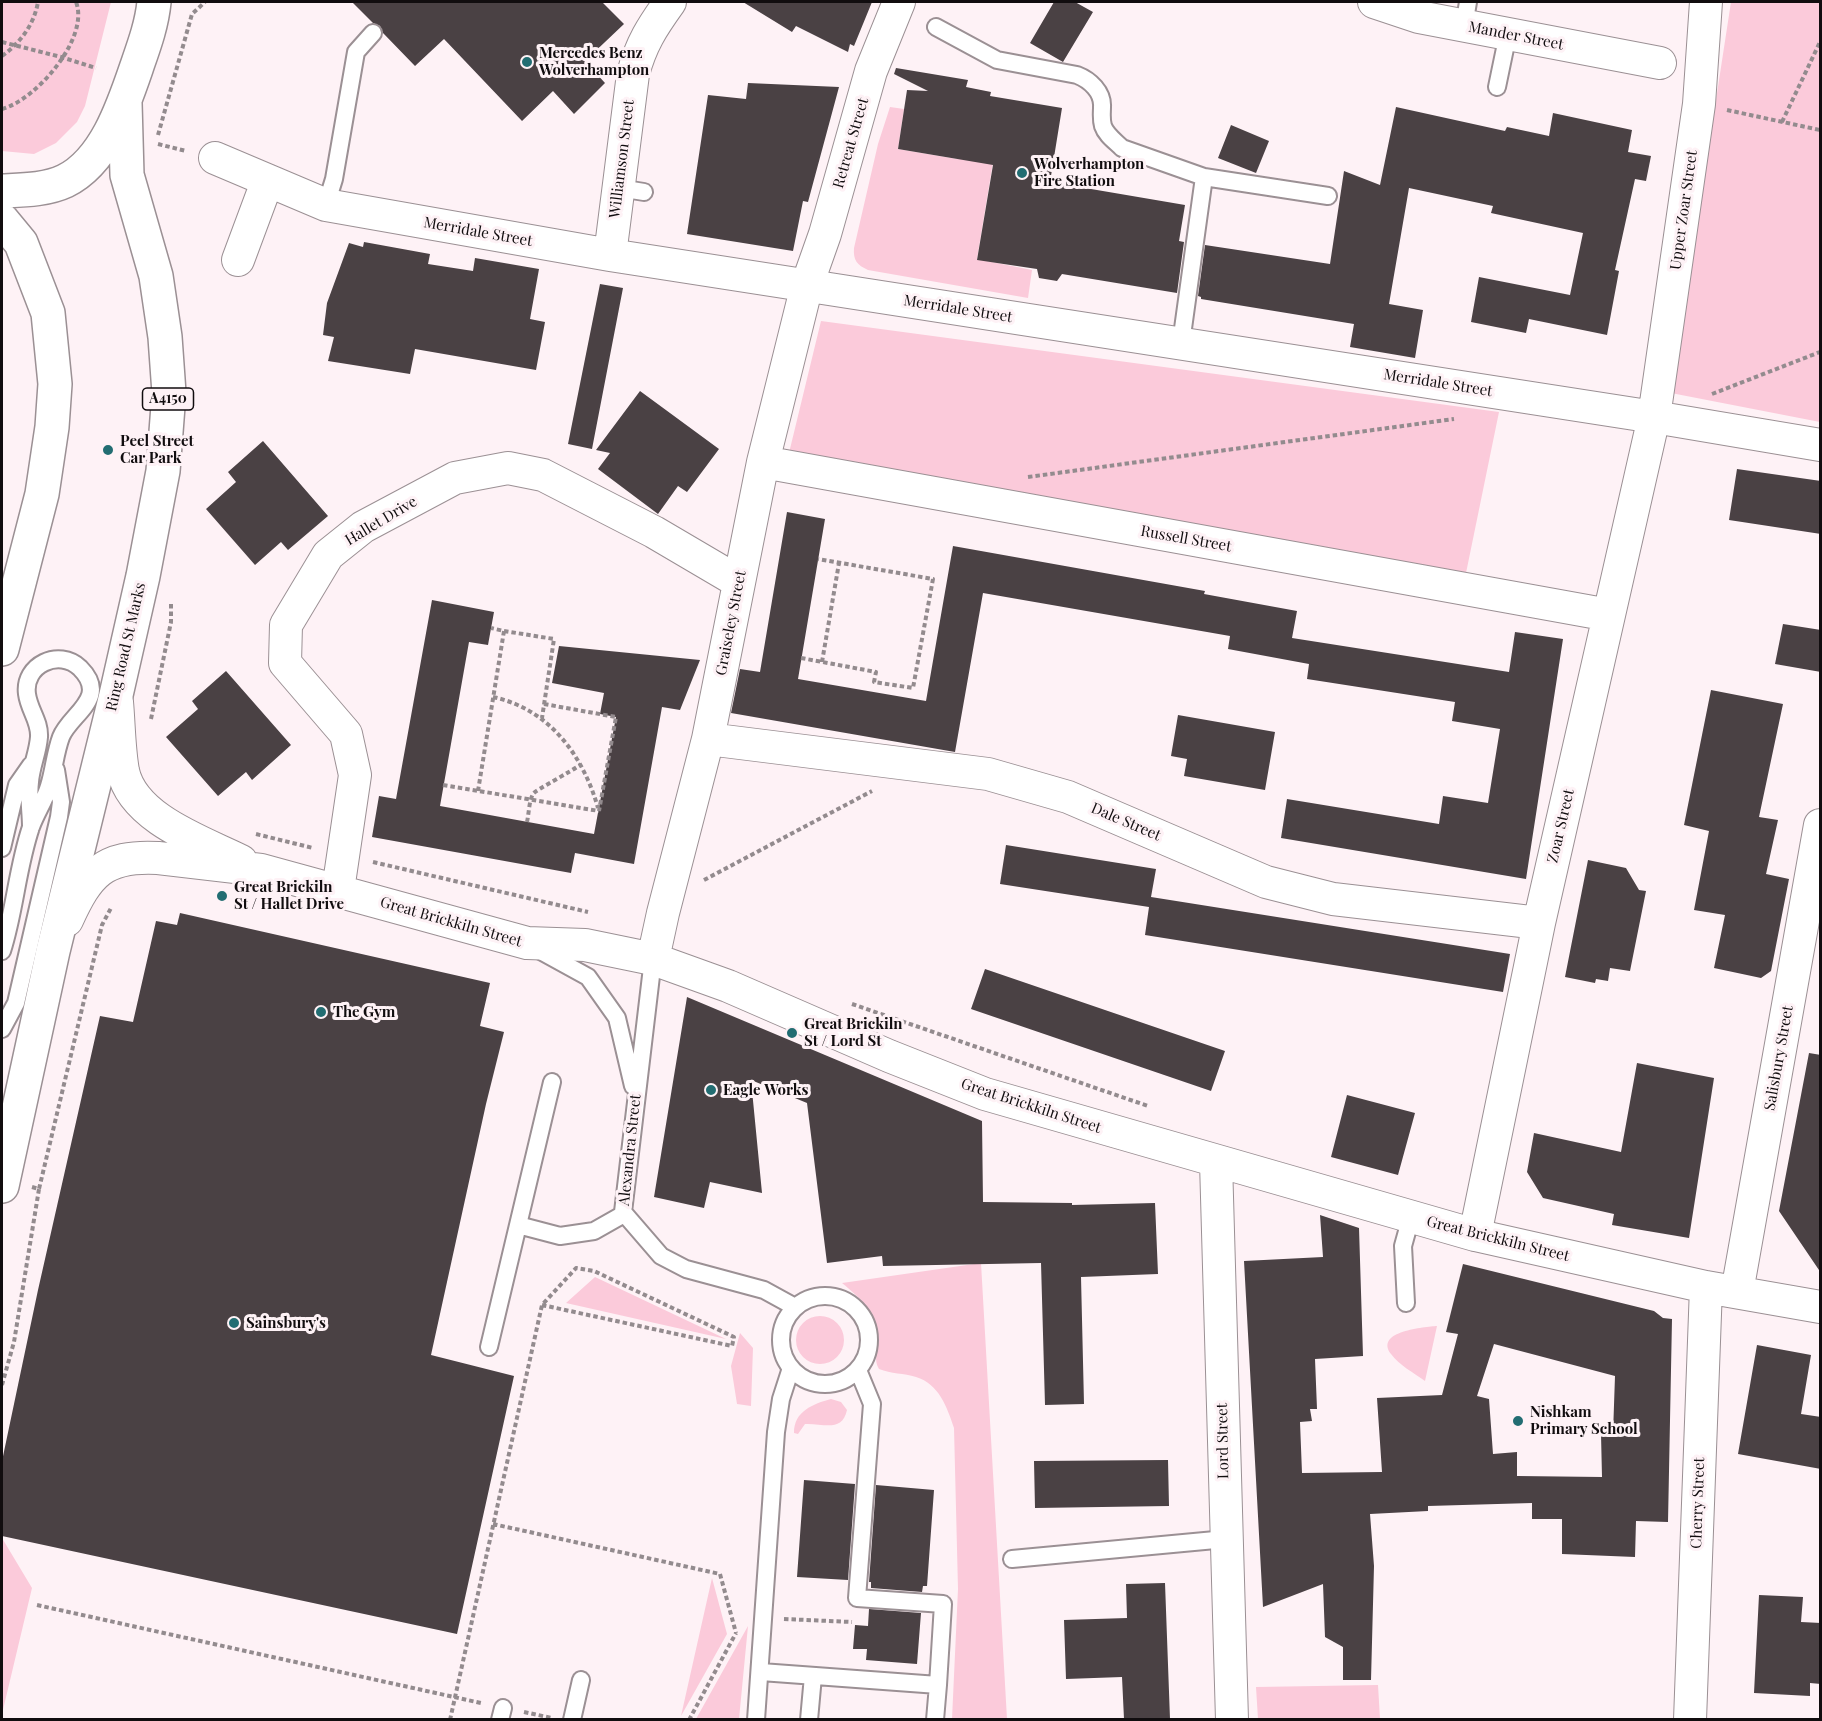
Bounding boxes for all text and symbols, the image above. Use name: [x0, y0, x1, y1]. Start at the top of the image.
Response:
street label: Mander Street: [1467, 18, 1565, 54]
place label: Mercedes Benz Wolverhampton: [539, 44, 649, 79]
marker: Mercedes Benz Wolverhampton: [520, 55, 534, 69]
street label: Retreat Street: [829, 96, 873, 190]
street label: Williamson Street: [606, 99, 638, 219]
street label: Upper Zoar Street: [1667, 149, 1701, 271]
place label: Wolverhampton Fire Station: [1034, 155, 1144, 190]
marker: Wolverhampton Fire Station: [1015, 166, 1029, 180]
street label: Merridale Street: [422, 214, 534, 250]
street label: Merridale Street: [902, 292, 1014, 326]
street label: Merridale Street: [1382, 366, 1494, 400]
road number: A4150: [142, 388, 194, 410]
place label: Peel Street Car Park: [120, 432, 194, 467]
marker: Peel Street Car Park: [101, 443, 115, 457]
street label: Hallet Drive: [342, 493, 420, 549]
street label: Russell Street: [1139, 522, 1233, 556]
street label: Graiseley Street: [712, 569, 750, 677]
street label: Ring Road St Marks: [102, 581, 150, 713]
street label: Zoar Street: [1544, 787, 1578, 865]
street label: Dale Street: [1088, 799, 1164, 845]
place label: Great Brickiln St / Hallet Drive: [234, 878, 344, 913]
marker: Great Brickiln St / Hallet Drive: [215, 889, 229, 903]
street label: Great Brickkiln Street: [378, 893, 524, 951]
place label: The Gym: [333, 1003, 395, 1021]
street label: Salisbury Street: [1761, 1004, 1797, 1112]
marker: The Gym: [314, 1005, 328, 1019]
place label: Great Brickiln St / Lord St: [804, 1015, 903, 1050]
marker: Great Brickiln St / Lord St: [785, 1026, 799, 1040]
street label: Great Brickkiln Street: [959, 1075, 1103, 1137]
place label: Eagle Works: [723, 1081, 808, 1099]
marker: Eagle Works: [704, 1083, 718, 1097]
street label: Alexandra Street: [615, 1093, 645, 1207]
street label: Great Brickkiln Street: [1425, 1213, 1571, 1265]
place label: Sainsbury's: [246, 1314, 326, 1332]
marker: Sainsbury's: [227, 1316, 241, 1330]
street label: Lord Street: [1213, 1403, 1233, 1479]
place label: Nishkam Primary School: [1530, 1403, 1638, 1438]
marker: Nishkam Primary School: [1511, 1414, 1525, 1428]
street label: Cherry Street: [1687, 1457, 1709, 1549]

